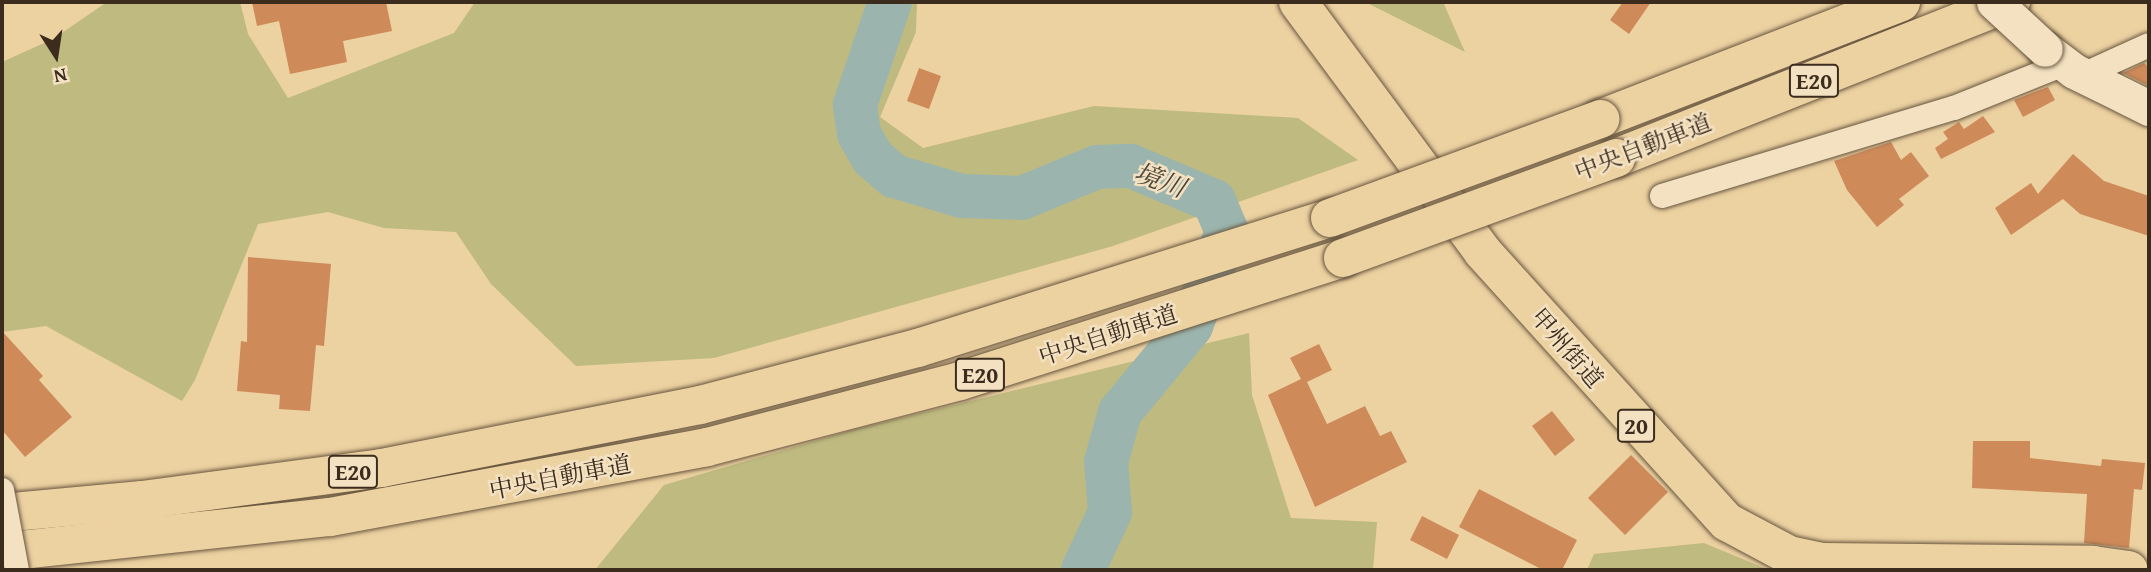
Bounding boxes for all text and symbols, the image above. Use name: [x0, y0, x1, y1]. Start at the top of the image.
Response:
north arrow: [21, 21, 91, 91]
road number: E20: [1788, 61, 1840, 100]
text: N: [51, 62, 69, 92]
street label: 中央自動車道: [1571, 108, 1715, 186]
water label: 境川: [1130, 156, 1190, 204]
street label: 中央自動車道: [1035, 299, 1181, 371]
street label: 甲州街道: [1525, 302, 1609, 394]
road number: E20: [954, 356, 1006, 394]
road number: 20: [1617, 406, 1655, 446]
street label: 中央自動車道: [487, 449, 633, 505]
road number: E20: [327, 452, 379, 492]

